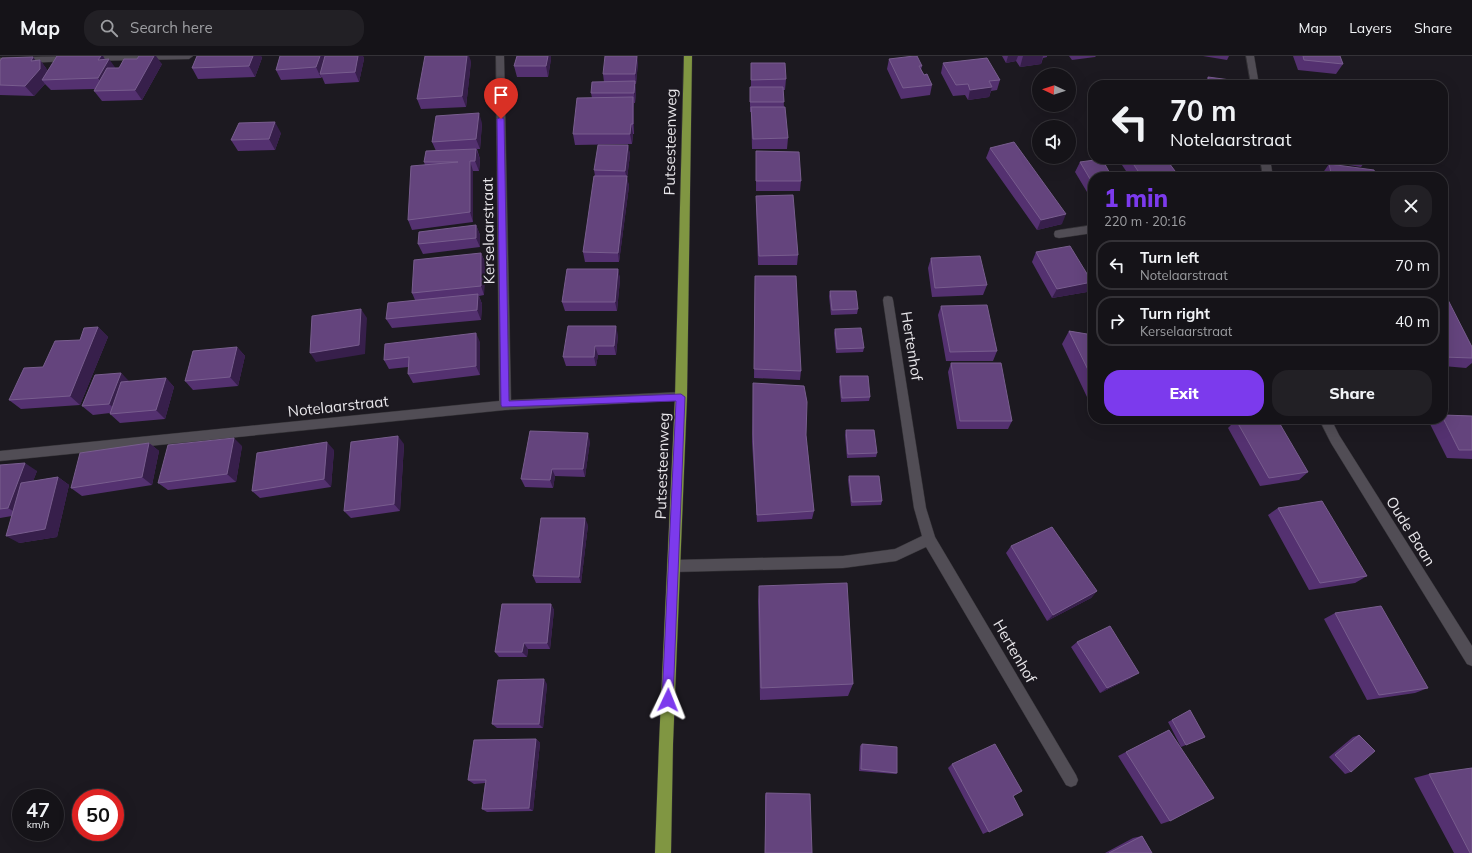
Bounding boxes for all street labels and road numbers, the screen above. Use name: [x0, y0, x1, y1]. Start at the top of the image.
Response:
street label: Putsesteenweg: [660, 88, 680, 196]
street label: Kerselaarstraat: [478, 178, 498, 284]
street label: Hertenhof: [897, 310, 927, 383]
street label: Notelaarstraat: [287, 391, 389, 421]
street label: Putsesteenweg: [651, 412, 673, 520]
street label: Oude Baan: [1382, 493, 1440, 569]
street label: Hertenhof: [989, 616, 1041, 687]

